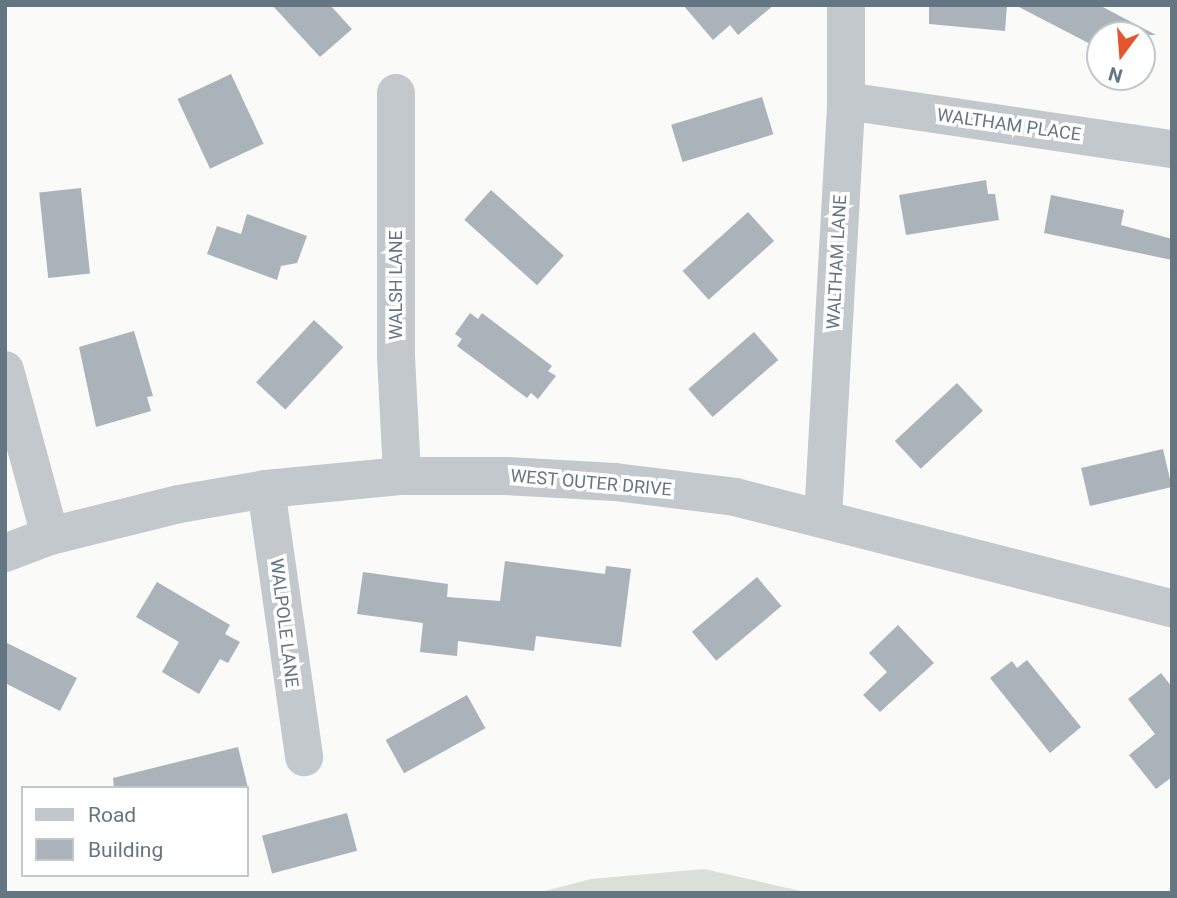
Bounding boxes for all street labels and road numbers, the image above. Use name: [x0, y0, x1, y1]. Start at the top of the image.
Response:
street label: WALTHAM PLACE: [936, 104, 1082, 146]
street label: WALTHAM LANE: [823, 194, 851, 330]
street label: WALSH LANE: [385, 230, 407, 340]
street label: WEST OUTER DRIVE: [509, 465, 673, 501]
street label: WALPOLE LANE: [265, 557, 303, 689]

